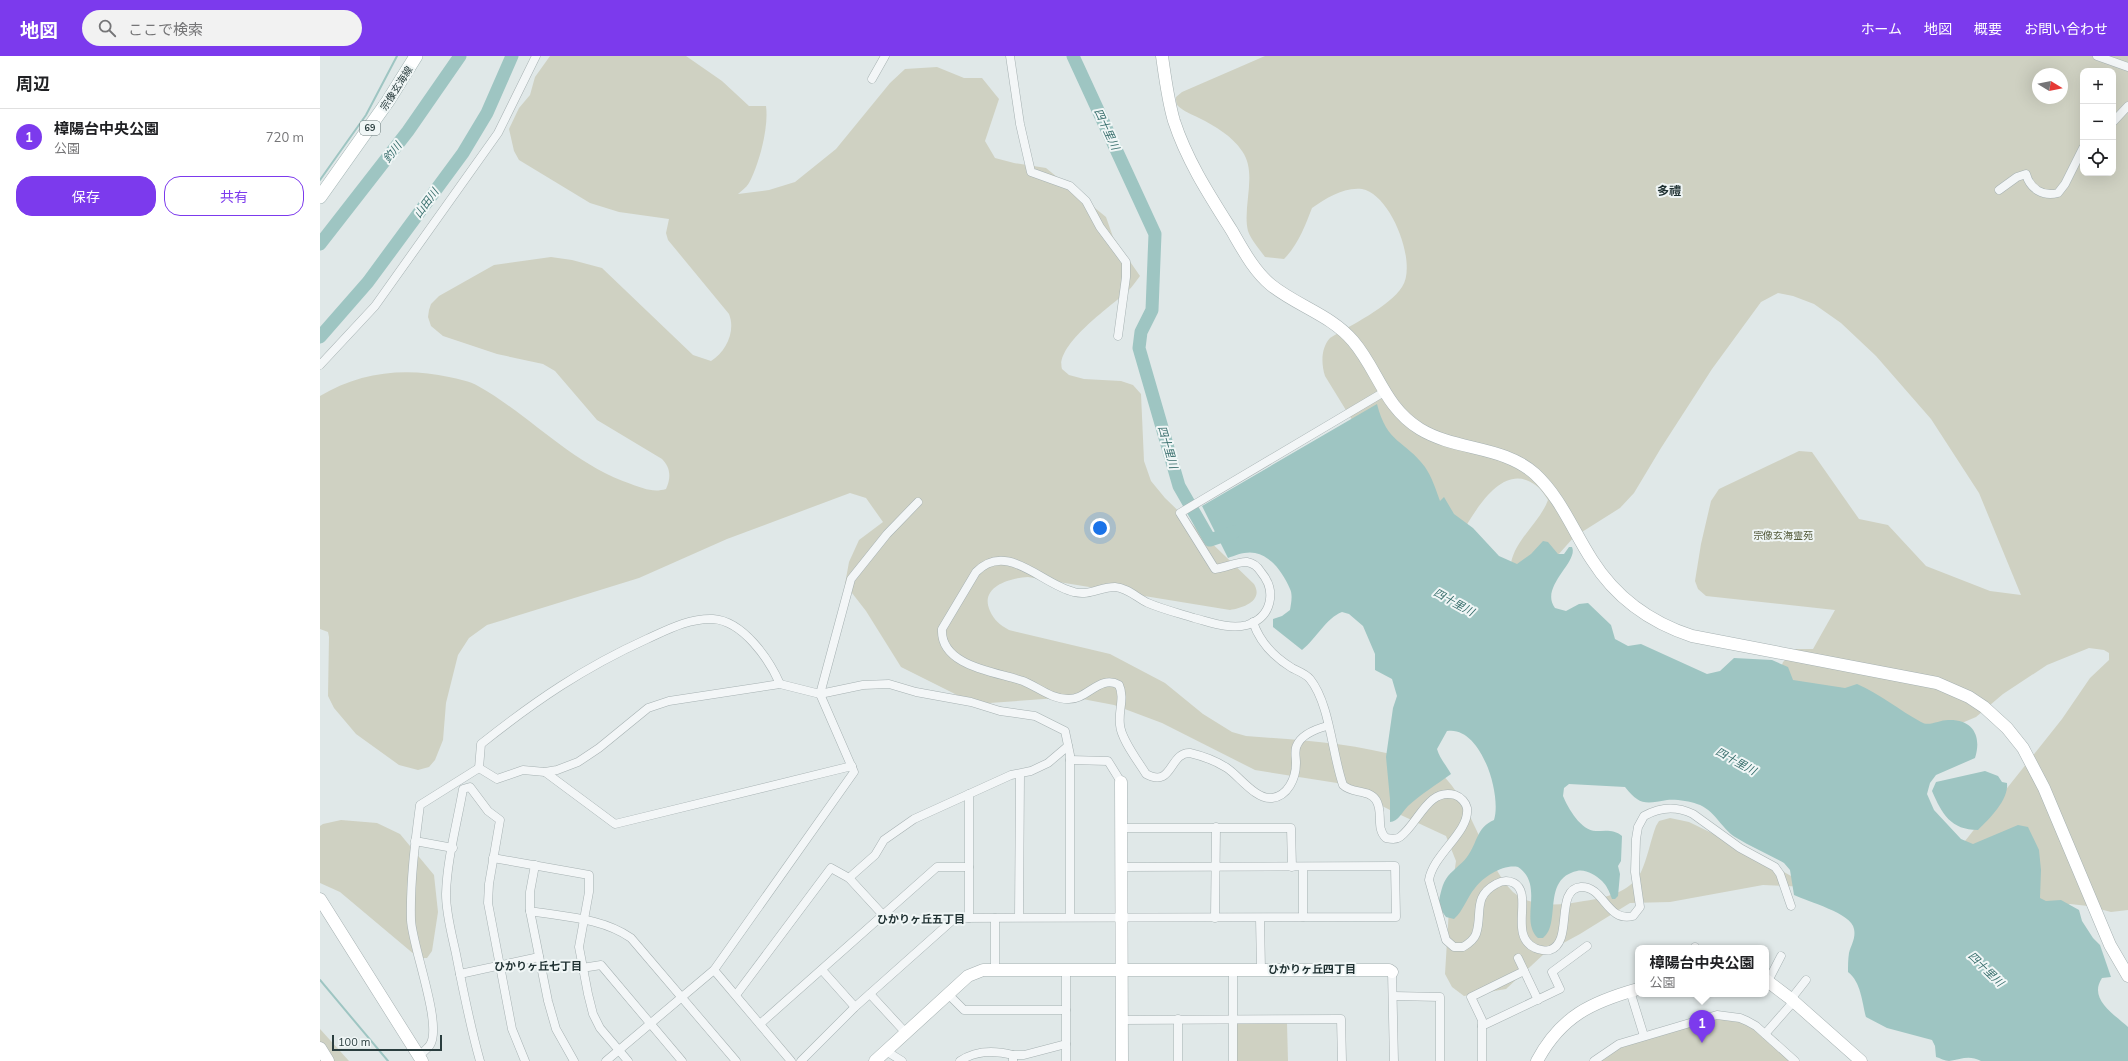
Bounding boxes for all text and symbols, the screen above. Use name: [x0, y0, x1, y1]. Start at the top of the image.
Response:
search box: [82, 10, 362, 46]
icon: search: [96, 17, 118, 39]
text: 地図: [20, 18, 58, 42]
text: ここで検索: [128, 20, 203, 39]
text: ホーム: [1860, 20, 1902, 38]
text: 地図: [1924, 20, 1952, 38]
text: 概要: [1974, 20, 2002, 38]
text: お問い合わせ: [2024, 20, 2108, 38]
street label: 宗像玄海線: [377, 64, 415, 113]
north arrow: [2032, 68, 2068, 104]
map controls: [2080, 68, 2116, 176]
button: +: [2080, 68, 2116, 104]
text: 周辺: [16, 73, 50, 94]
button: −: [2080, 104, 2116, 140]
water label: 四十里川: [1091, 106, 1123, 153]
text: 樟陽台中央公園: [54, 119, 159, 138]
road number: 69: [360, 121, 380, 135]
text: 1: [25, 129, 33, 145]
text: 720 m: [266, 129, 304, 145]
water label: 釣川: [380, 138, 405, 165]
text: 公園: [54, 140, 80, 156]
button: locate: [2080, 140, 2116, 176]
button: 保存: [16, 176, 156, 216]
button: 共有: [164, 176, 304, 216]
district label: 多禮: [1657, 183, 1681, 198]
water label: 山田川: [411, 185, 442, 220]
water label: 四十里川: [1155, 424, 1181, 471]
your location: [1090, 518, 1110, 538]
park label: 宗像玄海霊苑: [1753, 529, 1813, 542]
water label: 四十里川: [1431, 585, 1478, 619]
water label: 四十里川: [1713, 744, 1760, 778]
district label: ひかりヶ丘五丁目: [877, 912, 965, 926]
popup: [1635, 945, 1769, 997]
water label: 四十里川: [1965, 949, 2007, 990]
text: 樟陽台中央公園: [1649, 953, 1755, 972]
district label: ひかりヶ丘七丁目: [494, 959, 582, 973]
district label: ひかりヶ丘四丁目: [1268, 962, 1356, 976]
text: 公園: [1649, 974, 1676, 990]
pin: 1: [1689, 1010, 1715, 1043]
scale bar: [332, 1033, 442, 1052]
text: 100 m: [338, 1035, 370, 1049]

